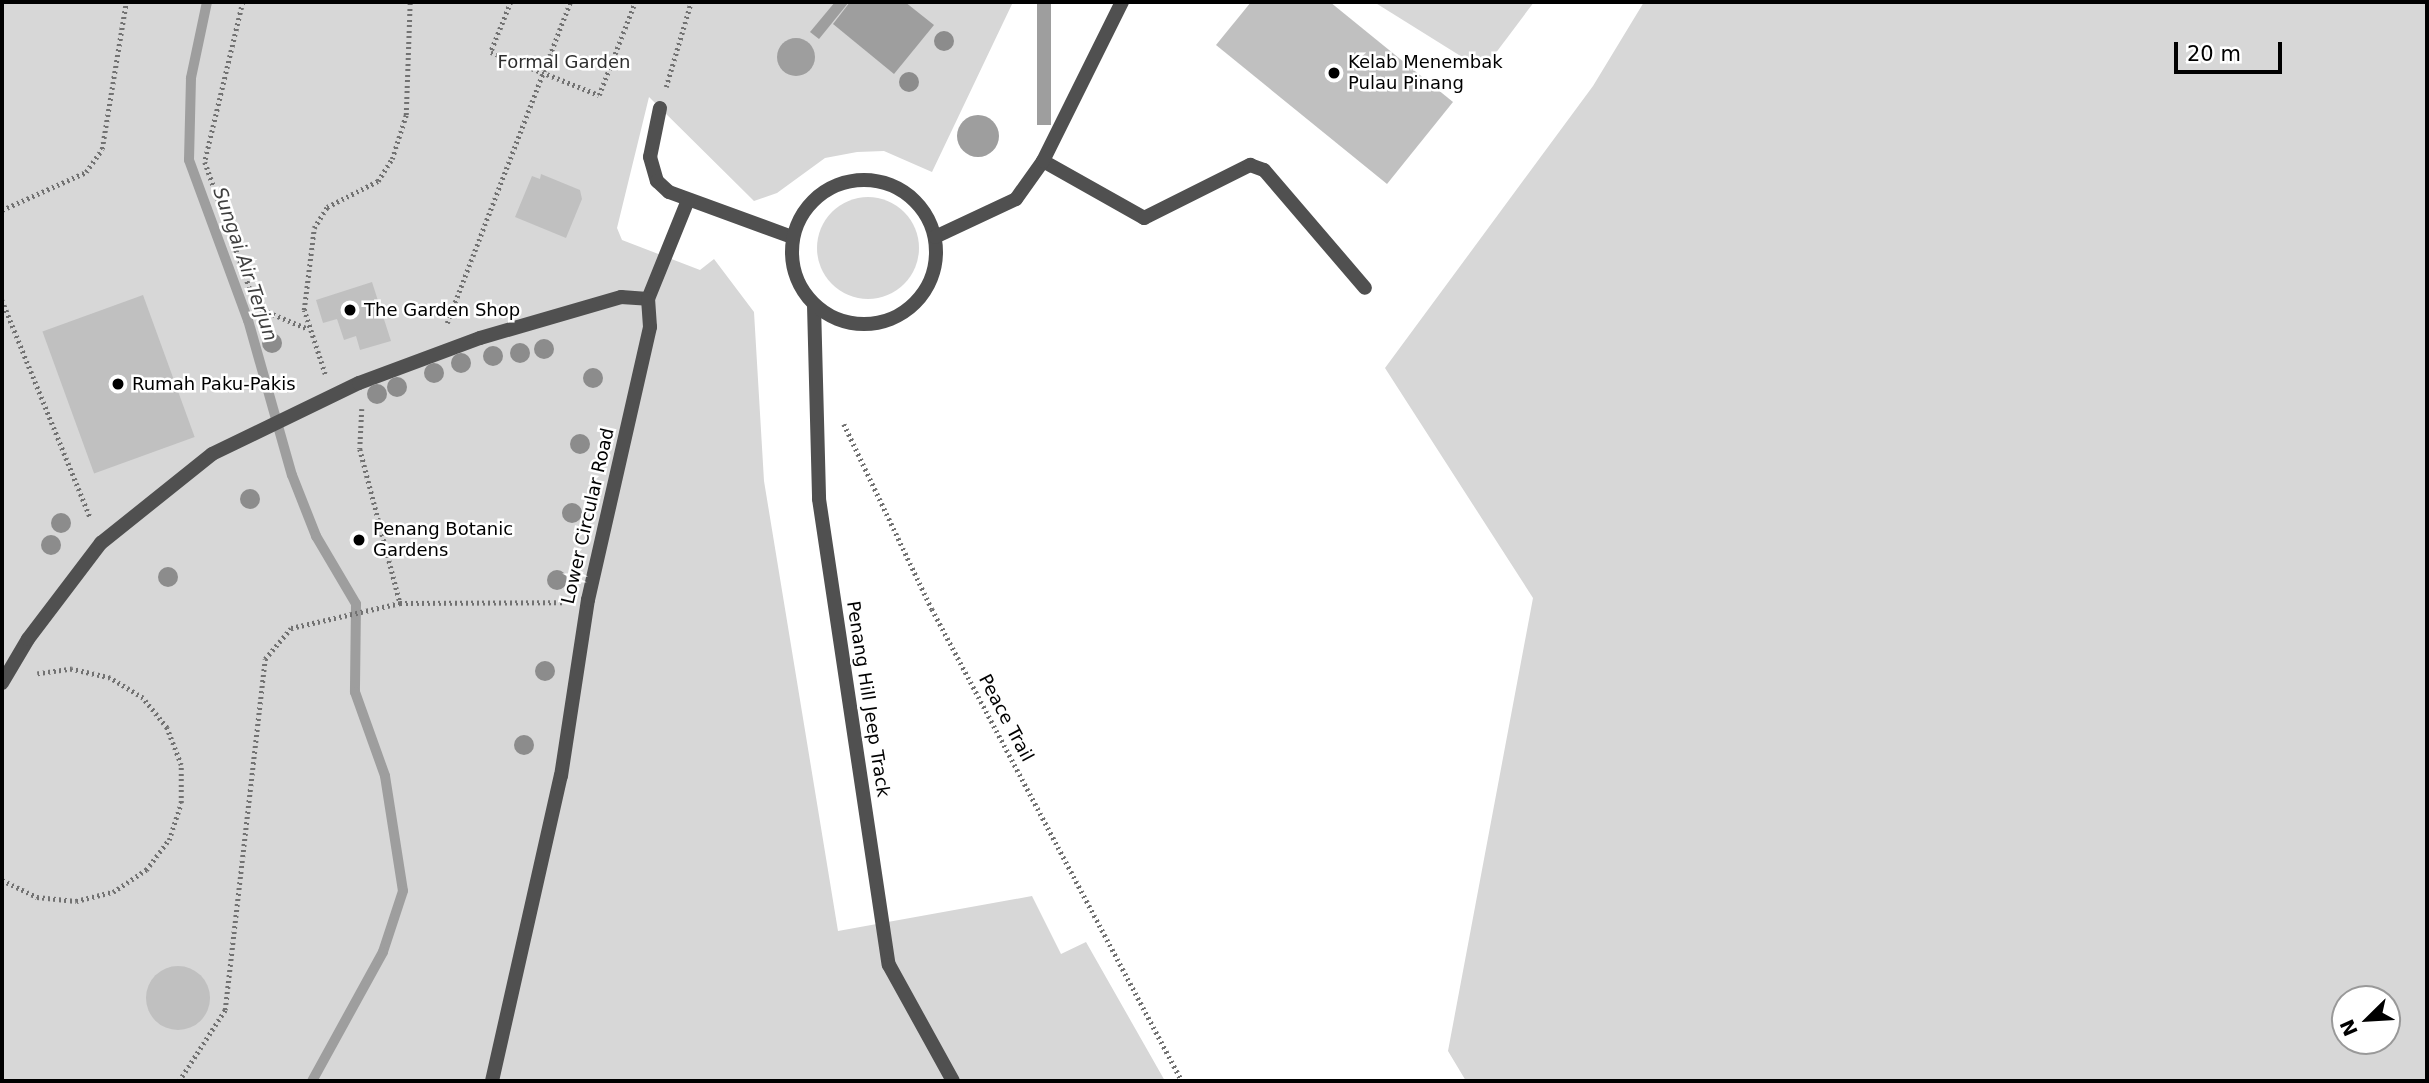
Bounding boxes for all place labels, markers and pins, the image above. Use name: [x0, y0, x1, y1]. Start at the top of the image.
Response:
place label: Kelab Menembak Pulau Pinang: [1348, 52, 1503, 94]
marker: Kelab Menembak Pulau Pinang: [1326, 65, 1342, 81]
place label: The Garden Shop: [364, 299, 520, 321]
marker: The Garden Shop: [342, 302, 358, 318]
place label: Rumah Paku-Pakis: [132, 373, 296, 395]
marker: Rumah Paku-Pakis: [110, 376, 126, 392]
place label: Penang Botanic Gardens: [373, 519, 513, 562]
marker: Penang Botanic Gardens: [351, 532, 367, 548]

